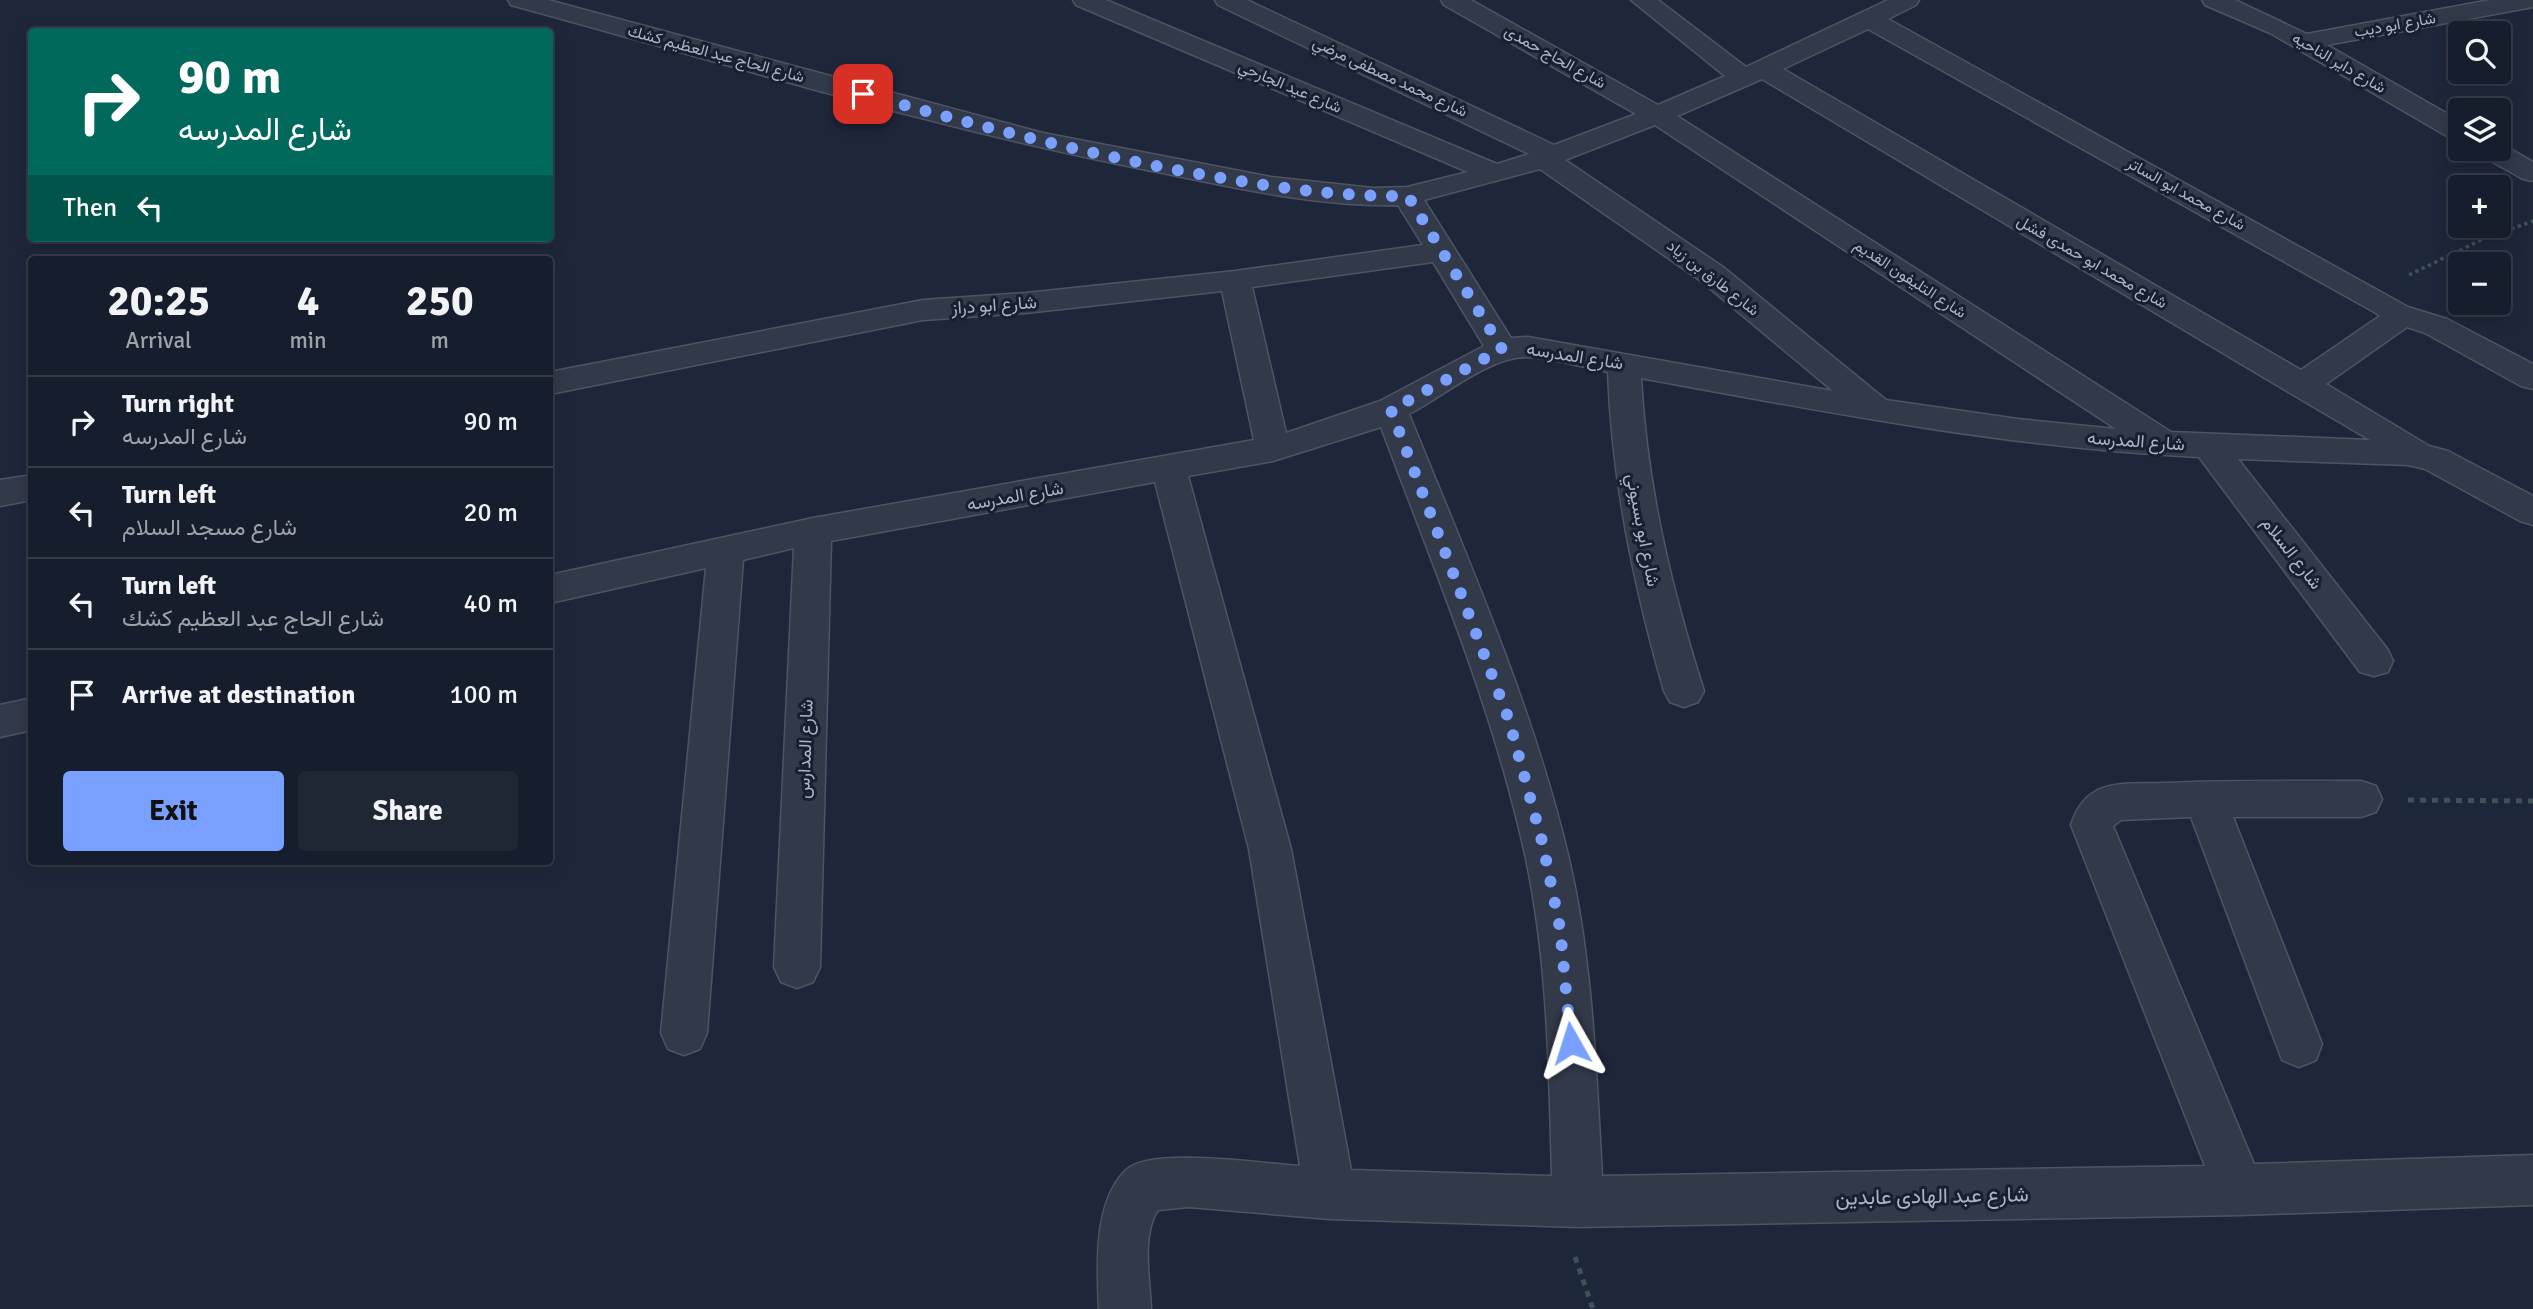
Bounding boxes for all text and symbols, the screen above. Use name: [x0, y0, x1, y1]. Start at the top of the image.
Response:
street label: شارع ابو ديب: [2353, 8, 2437, 43]
street label: شارع الحاج عبد العظيم كشك: [625, 21, 807, 88]
street label: شارع الحاج حمدى: [1500, 21, 1609, 94]
map controls: [2448, 21, 2511, 315]
button: search: [2448, 21, 2511, 84]
street label: شارع داير الناحيه: [2288, 28, 2389, 99]
street label: شارع محمد مصطفى مرضي: [1308, 32, 1471, 124]
text: 90 m: [178, 47, 281, 107]
icon: right: [63, 56, 154, 147]
street label: شارع عيد الجارحي: [1234, 56, 1345, 121]
pin: [833, 64, 893, 124]
icon: arrive: [844, 75, 882, 113]
button: layers: [2448, 98, 2511, 161]
text: شارع المدرسه: [178, 110, 352, 149]
street label: شارع محمد ابو الساتر: [2122, 153, 2249, 236]
button: +: [2448, 175, 2511, 238]
icon: left: [131, 189, 169, 227]
text: Then: [63, 192, 117, 224]
street label: شارع محمد ابو حمدى فشل: [2013, 211, 2171, 314]
street label: شارع التليفون القديم: [1849, 235, 1970, 324]
street label: شارع طارق بن زياد: [1662, 236, 1763, 321]
button: −: [2448, 252, 2511, 315]
text: 20:25: [107, 276, 210, 327]
text: 4: [297, 276, 319, 327]
text: 250: [406, 276, 474, 327]
street label: شارع ابو دراز: [950, 291, 1037, 320]
text: Arrival: [126, 326, 192, 355]
text: min: [289, 326, 327, 355]
text: m: [431, 326, 449, 355]
street label: شارع المدرسه: [1525, 337, 1625, 375]
text: Turn right: [122, 388, 234, 420]
icon: right: [63, 403, 101, 441]
text: 90 m: [463, 406, 518, 438]
text: شارع المدرسه: [122, 422, 247, 451]
street label: شارع المدرسه: [2086, 427, 2185, 456]
street label: شارع ابو بسيوني: [1617, 472, 1665, 589]
street label: شارع المدرسه: [965, 477, 1065, 516]
text: Turn left: [122, 479, 216, 511]
icon: left: [63, 494, 101, 532]
text: 20 m: [463, 497, 518, 529]
street label: شارع السلام: [2256, 512, 2327, 594]
text: شارع مسجد السلام: [122, 513, 297, 542]
text: Turn left: [122, 570, 216, 602]
icon: left: [63, 585, 101, 623]
text: 40 m: [463, 588, 518, 620]
text: شارع الحاج عبد العظيم كشك: [122, 604, 384, 633]
icon: arrive: [63, 676, 101, 714]
text: Arrive at destination: [122, 679, 355, 711]
text: 100 m: [449, 679, 518, 711]
street label: شارع المدارس: [792, 699, 819, 799]
button: Exit: [63, 771, 284, 851]
button: Share: [298, 771, 518, 851]
position arrow: [1534, 1006, 1608, 1080]
street label: شارع عبد الهادى عابدين: [1835, 1181, 2029, 1212]

